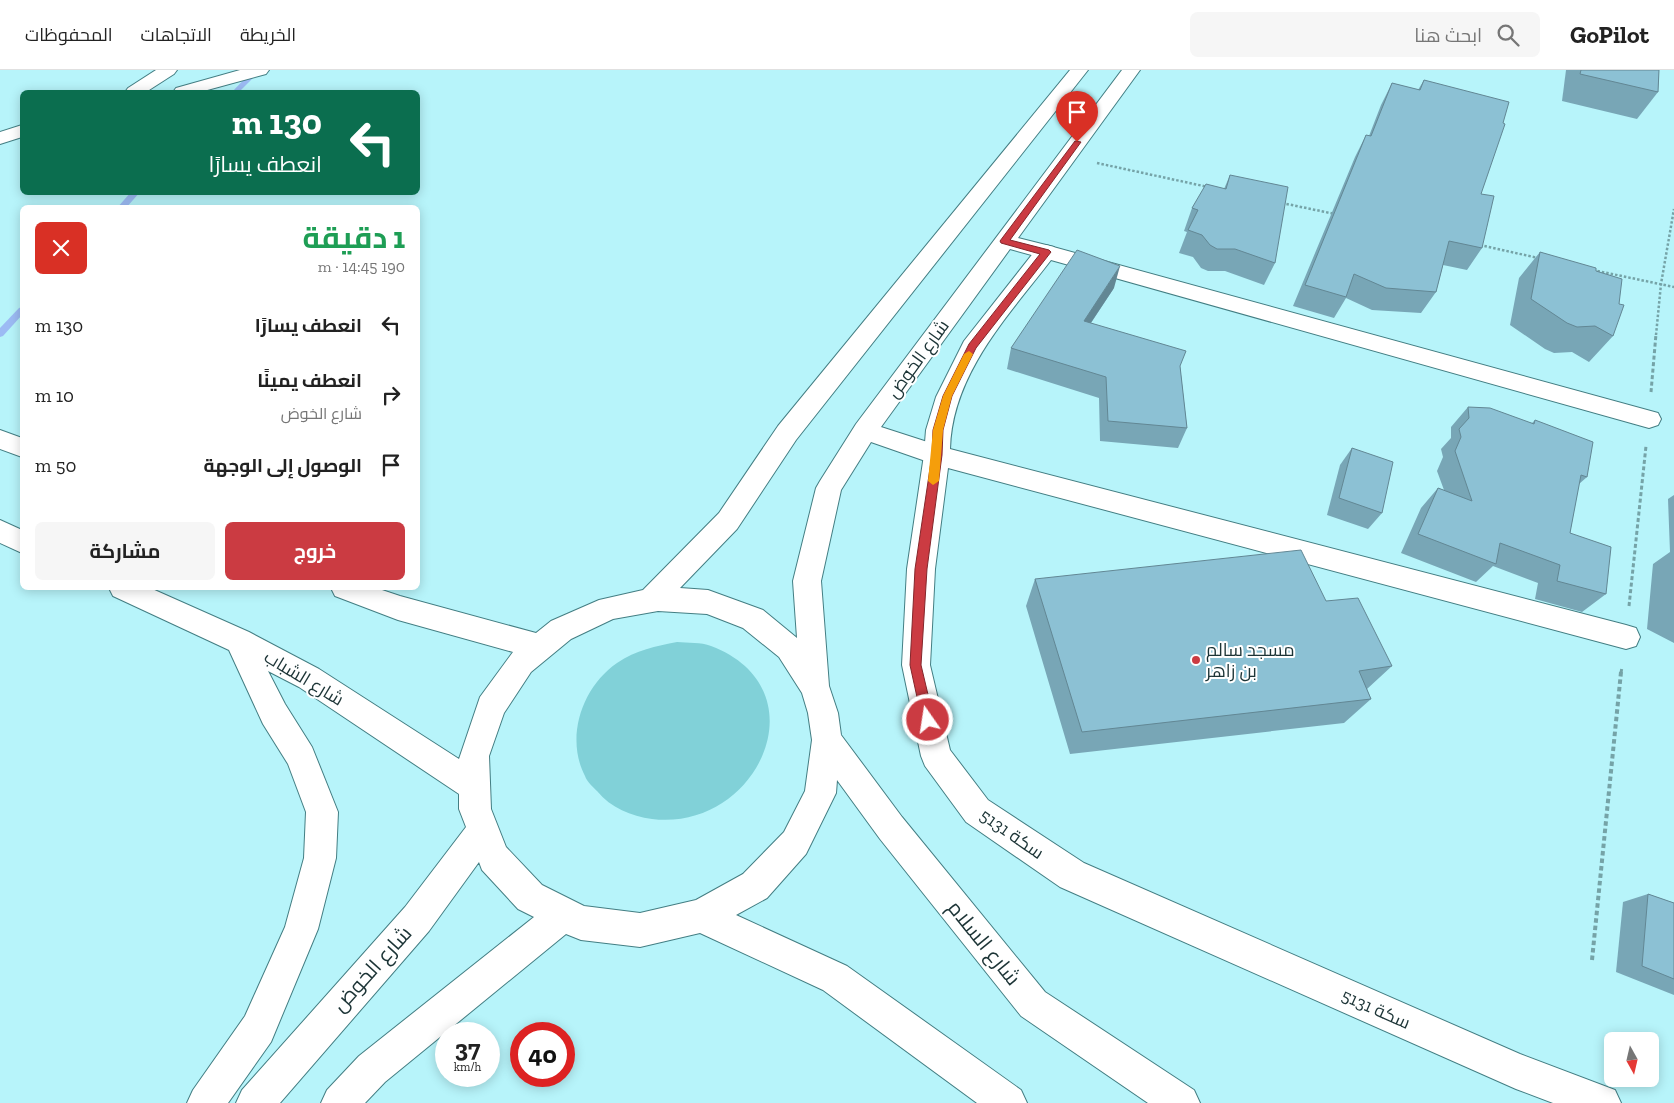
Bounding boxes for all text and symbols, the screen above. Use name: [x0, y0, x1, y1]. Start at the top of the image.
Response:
search box: [1190, 12, 1540, 57]
text: GoPilot: [1570, 20, 1649, 49]
icon: search: [1494, 21, 1522, 49]
text: المحفوظات: [25, 24, 113, 46]
text: الاتجاهات: [141, 24, 212, 46]
text: الخريطة: [240, 24, 296, 46]
text: ابحث هنا: [1414, 24, 1482, 47]
pin: [1056, 91, 1098, 142]
icon: arrive: [1063, 98, 1091, 126]
text: 130 m: [232, 101, 322, 143]
icon: left: [340, 110, 405, 175]
text: انعطف يسارًا: [209, 151, 322, 178]
text: 1 دقيقة: [302, 220, 405, 256]
button: close: [35, 222, 87, 274]
text: 190 m · 14:45: [318, 257, 405, 276]
icon: left: [377, 311, 405, 339]
text: 130 m: [35, 314, 83, 337]
text: انعطف يسارًا: [255, 314, 362, 337]
street label: شارع الخوض: [882, 316, 955, 403]
text: انعطف يمينًا: [257, 369, 362, 392]
icon: right: [377, 381, 405, 409]
text: 10 m: [35, 384, 74, 407]
text: شارع الخوض: [281, 404, 362, 423]
icon: arrive: [377, 451, 405, 479]
text: 50 m: [35, 454, 76, 477]
text: الوصول إلى الوجهة: [204, 454, 362, 477]
button: مشاركة: [35, 522, 215, 580]
button: خروج: [225, 522, 405, 580]
place label: مسجد سالم بن زاهر: [1205, 639, 1295, 682]
street label: شارع الشباب: [260, 646, 348, 711]
marker: مسجد سالم بن زاهر: [1190, 654, 1202, 666]
position arrow: [901, 693, 953, 745]
street label: سكة 5131: [976, 804, 1048, 864]
street label: شارع السلام: [941, 895, 1026, 992]
street label: شارع الخوض: [327, 921, 418, 1018]
street label: سكة 5131: [1338, 984, 1414, 1034]
speed limit sign: 40: [510, 1022, 575, 1087]
north arrow: [1604, 1032, 1659, 1088]
map controls: [1604, 1032, 1659, 1087]
text: 37: [455, 1033, 480, 1063]
text: km/h: [454, 1060, 481, 1074]

